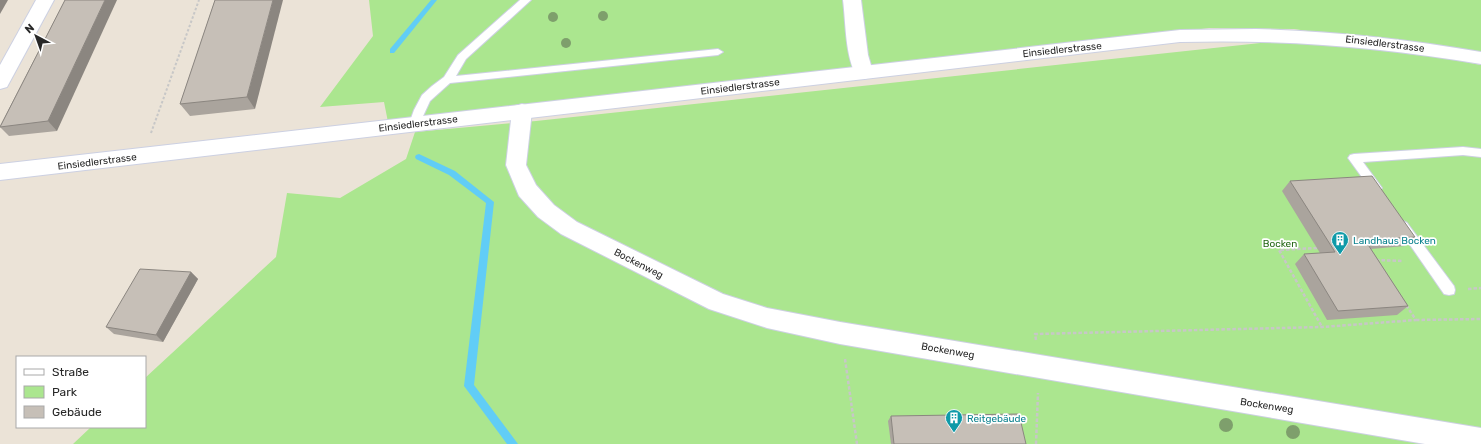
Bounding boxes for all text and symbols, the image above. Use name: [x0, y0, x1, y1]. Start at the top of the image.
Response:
north arrow: [16, 16, 56, 56]
text: N: [23, 21, 37, 36]
street label: Einsiedlerstrasse: [1345, 33, 1425, 55]
street label: Einsiedlerstrasse: [1022, 40, 1103, 60]
street label: Einsiedlerstrasse: [700, 76, 781, 98]
street label: Einsiedlerstrasse: [378, 113, 459, 135]
street label: Einsiedlerstrasse: [57, 151, 138, 173]
building icon: Landhaus Bocken: [1330, 230, 1350, 255]
place label: Landhaus Bocken: [1353, 235, 1436, 247]
park label: Bocken: [1263, 238, 1297, 250]
street label: Bockenweg: [612, 246, 665, 281]
street label: Bockenweg: [920, 340, 975, 362]
legend: [16, 356, 146, 428]
text: Straße: [52, 365, 89, 379]
text: Park: [52, 385, 78, 399]
street label: Bockenweg: [1239, 396, 1294, 416]
text: Gebäude: [52, 405, 102, 419]
building icon: Reitgebäude: [944, 408, 964, 433]
place label: Reitgebäude: [967, 413, 1026, 425]

